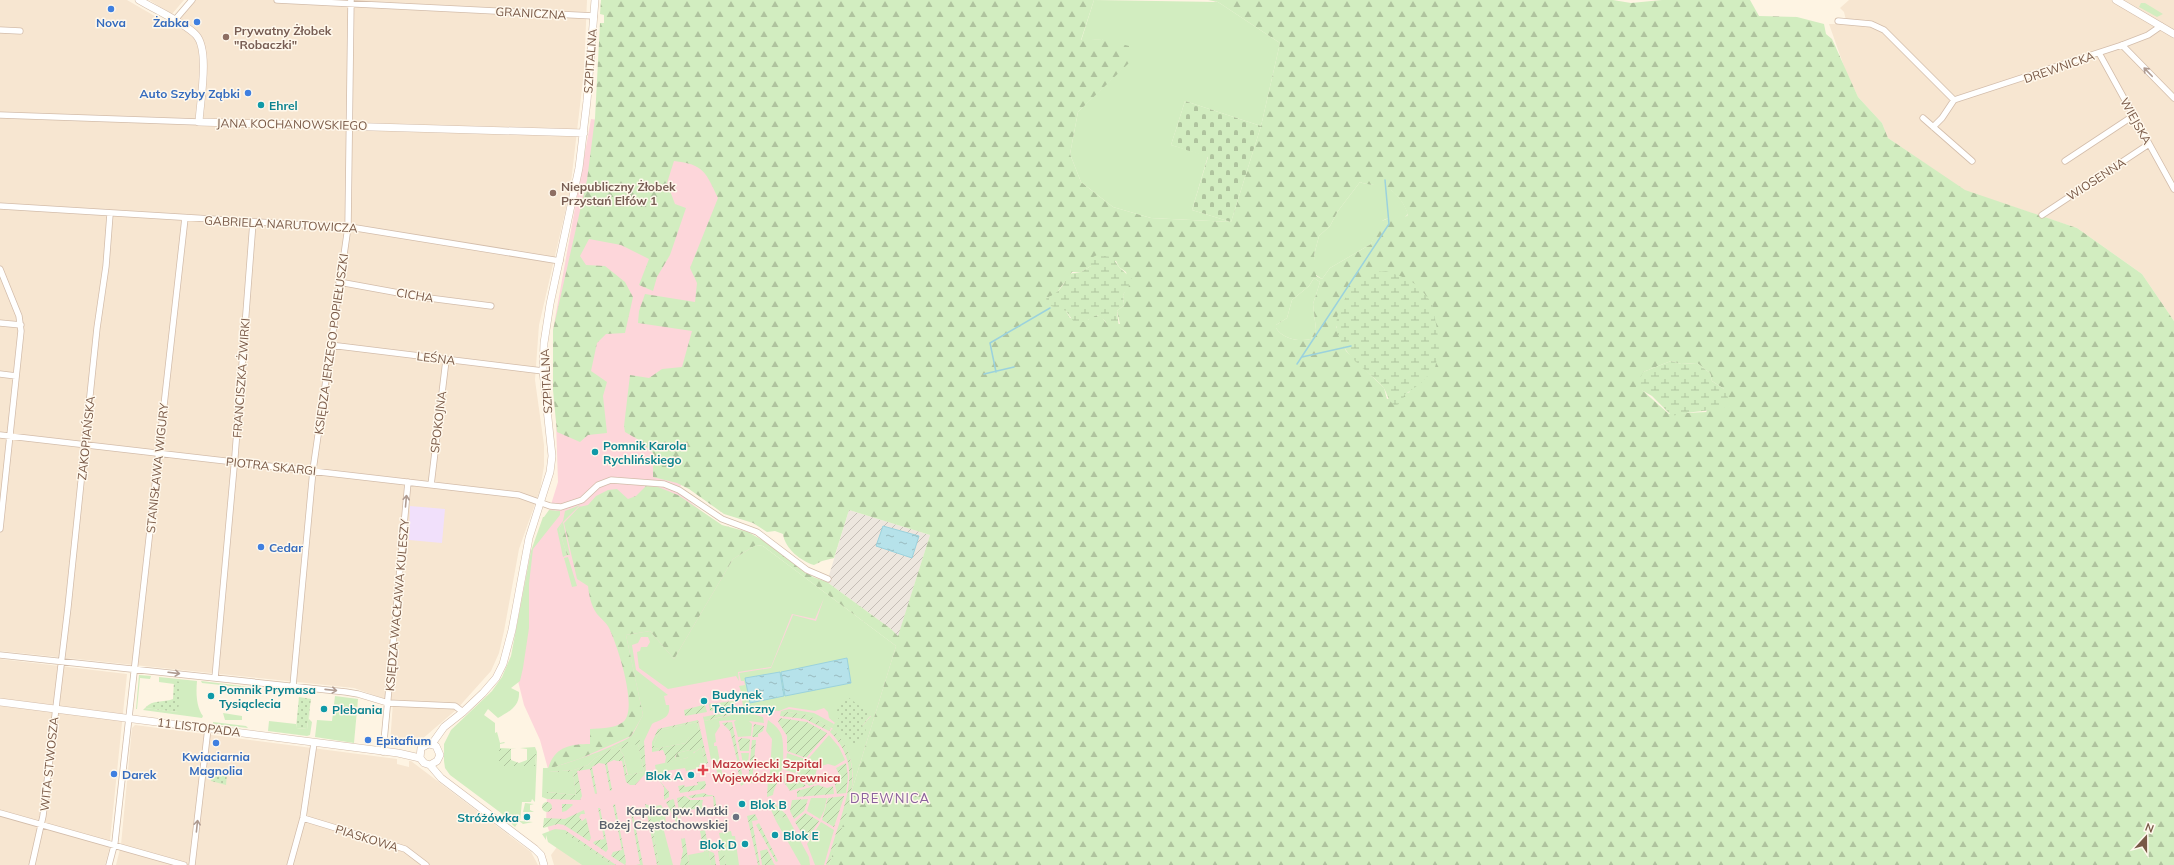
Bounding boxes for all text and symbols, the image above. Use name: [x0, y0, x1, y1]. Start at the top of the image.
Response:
marker: Nova: [106, 4, 116, 14]
street label: GRANICZNA: [495, 4, 567, 22]
place label: Nova: [96, 15, 126, 30]
place label: Żabka: [153, 15, 189, 30]
marker: Żabka: [192, 17, 202, 27]
place label: Prywatny Żłobek "Robaczki": [234, 23, 332, 52]
street label: SZPITALNA: [580, 28, 600, 94]
marker: Prywatny Żłobek "Robaczki": [221, 32, 231, 42]
street label: DREWNICKA: [2022, 48, 2097, 86]
one-way arrow: [2143, 67, 2153, 77]
place label: Auto Szyby Ząbki: [140, 86, 240, 101]
marker: Auto Szyby Ząbki: [243, 88, 253, 98]
street label: WIEJSKA: [2117, 95, 2155, 147]
place label: Ehrel: [269, 98, 298, 113]
marker: Ehrel: [256, 100, 266, 110]
street label: JANA KOCHANOWSKIEGO: [216, 115, 368, 133]
street label: WIOSENNA: [2064, 154, 2128, 204]
place label: Niepubliczny Żłobek Przystań Elfów 1: [561, 179, 676, 208]
marker: Niepubliczny Żłobek Przystań Elfów 1: [548, 188, 558, 198]
street label: GABRIELA NARUTOWICZA: [204, 212, 358, 236]
street label: KSIĘDZA JERZEGO POPIEŁUSZKI: [311, 253, 351, 435]
street label: CICHA: [395, 285, 435, 305]
street label: FRANCISZKA ŻWIRKI: [229, 317, 253, 439]
street label: LEŚNA: [416, 348, 456, 368]
street label: SZPITALNA: [537, 348, 555, 414]
street label: SPOKOJNA: [427, 390, 449, 454]
street label: ZAKOPIAŃSKA: [74, 395, 98, 481]
street label: STANISŁAWA WIGURY: [143, 402, 171, 534]
place label: Pomnik Karola Rychlińskiego: [603, 438, 687, 467]
marker: Pomnik Karola Rychlińskiego: [590, 447, 600, 457]
street label: PIOTRA SKARGI: [225, 454, 317, 478]
one-way arrow: [402, 495, 410, 508]
street label: KSIĘDZA WACŁAWA KULESZY: [382, 518, 412, 692]
place label: Cedar: [269, 540, 303, 555]
marker: Cedar: [256, 542, 266, 552]
one-way arrow: [167, 669, 180, 677]
place label: Pomnik Prymasa Tysiąclecia: [219, 682, 316, 711]
one-way arrow: [324, 687, 337, 694]
place label: Budynek Techniczny: [712, 687, 775, 716]
marker: Pomnik Prymasa Tysiąclecia: [206, 691, 216, 701]
marker: Budynek Techniczny: [699, 696, 709, 706]
place label: Plebania: [332, 702, 382, 717]
marker: Plebania: [319, 704, 329, 714]
street label: 11 LISTOPADA: [156, 714, 242, 740]
street label: WITA STWOSZA: [37, 716, 61, 812]
place label: Epitafium: [376, 733, 431, 748]
marker: Epitafium: [363, 735, 373, 745]
marker: Kwiaciarnia Magnolia: [211, 738, 221, 748]
place label: Kwiaciarnia Magnolia: [182, 749, 250, 778]
place label: Mazowiecki Szpital Wojewódzki Drewnica: [712, 756, 840, 785]
marker: Mazowiecki Szpital Wojewódzki Drewnica: [697, 764, 709, 776]
place label: Darek: [122, 767, 157, 782]
place label: Blok A: [646, 768, 683, 783]
marker: Darek: [109, 769, 119, 779]
marker: Blok A: [686, 770, 696, 780]
district label: DREWNICA: [850, 790, 930, 806]
place label: Blok B: [750, 797, 787, 812]
marker: Blok B: [737, 799, 747, 809]
place label: Kaplica pw. Matki Bożej Częstochowskiej: [599, 803, 728, 832]
place label: Stróżówka: [457, 810, 519, 825]
marker: Stróżówka: [522, 812, 532, 822]
marker: Kaplica pw. Matki Bożej Częstochowskiej: [731, 812, 741, 822]
north arrow: [2126, 817, 2166, 857]
one-way arrow: [193, 820, 201, 833]
text: N: [2143, 820, 2156, 836]
street label: PIASKOWA: [334, 821, 400, 855]
place label: Blok E: [783, 828, 819, 843]
marker: Blok E: [770, 830, 780, 840]
place label: Blok D: [699, 837, 737, 852]
marker: Blok D: [740, 839, 750, 849]

